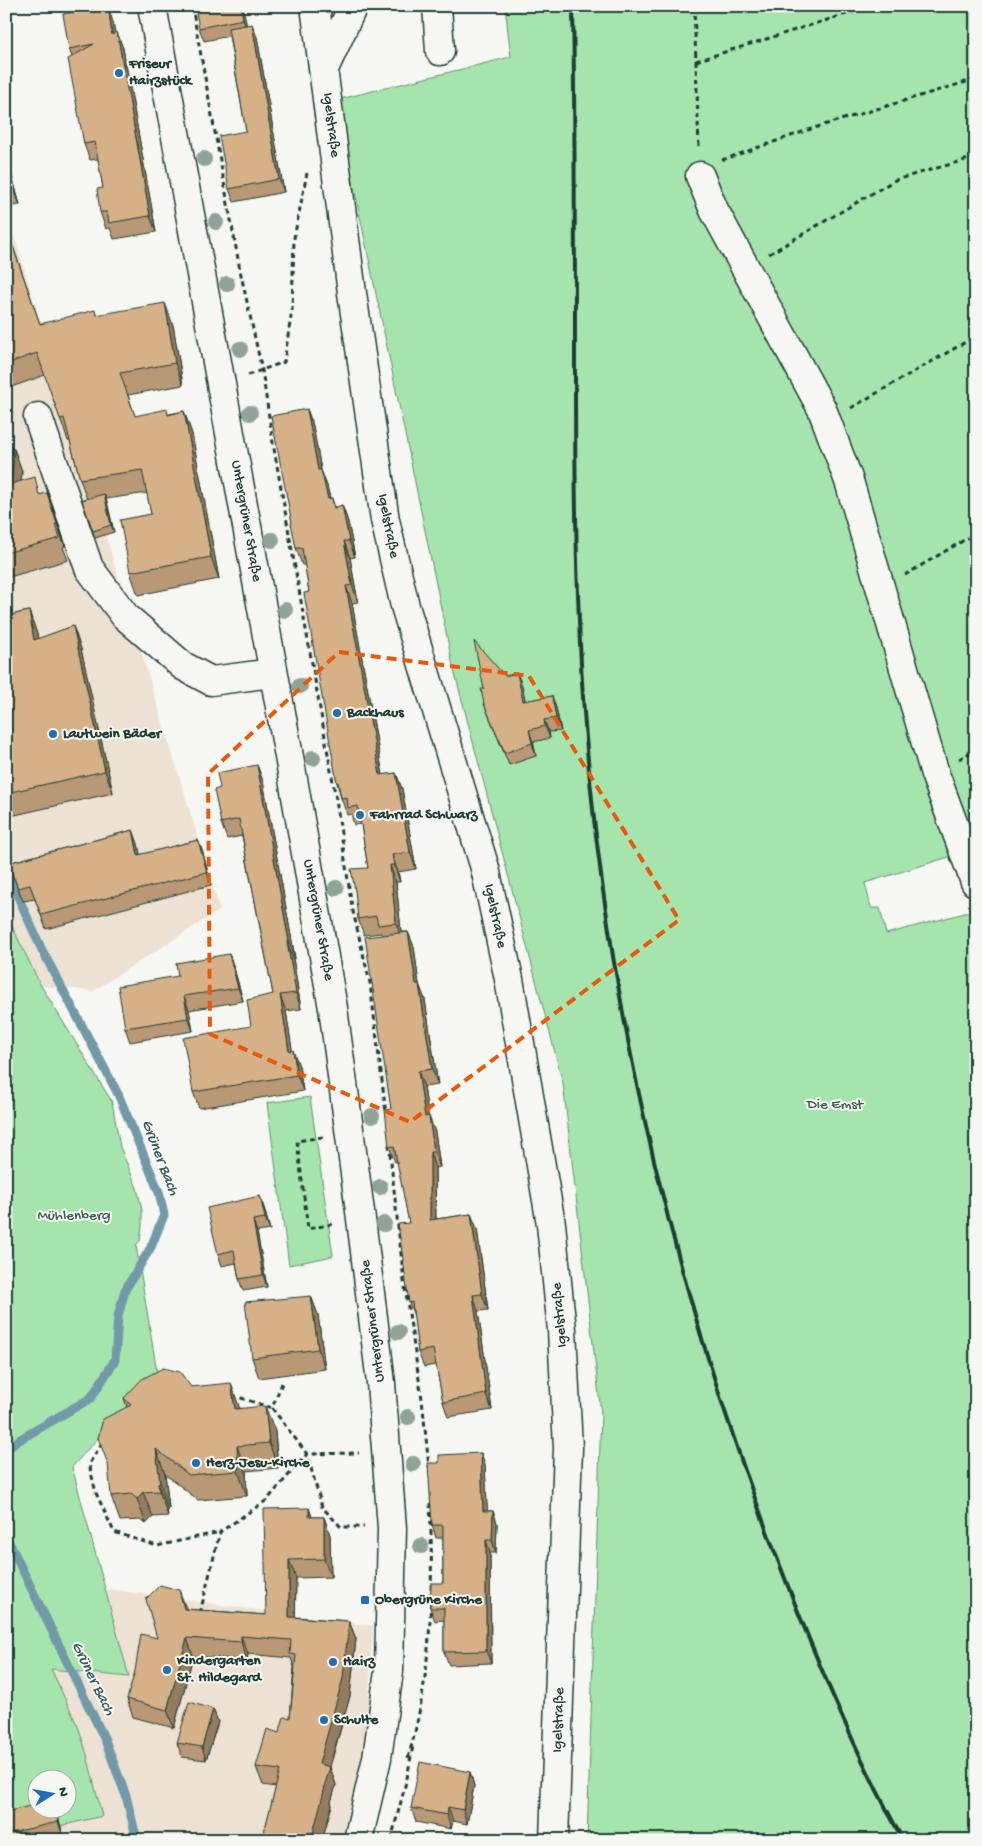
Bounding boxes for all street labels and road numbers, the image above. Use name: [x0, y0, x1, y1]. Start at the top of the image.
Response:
street label: Igelstraße: [318, 91, 344, 159]
street label: Untergrüner Straße: [226, 459, 266, 583]
street label: Igelstraße: [373, 492, 403, 560]
street label: Untergrüner Straße: [298, 858, 338, 982]
street label: Igelstraße: [479, 882, 511, 950]
street label: Untergrüner Straße: [357, 1259, 389, 1383]
street label: Igelstraße: [548, 1281, 572, 1348]
street label: Igelstraße: [549, 1687, 569, 1753]

